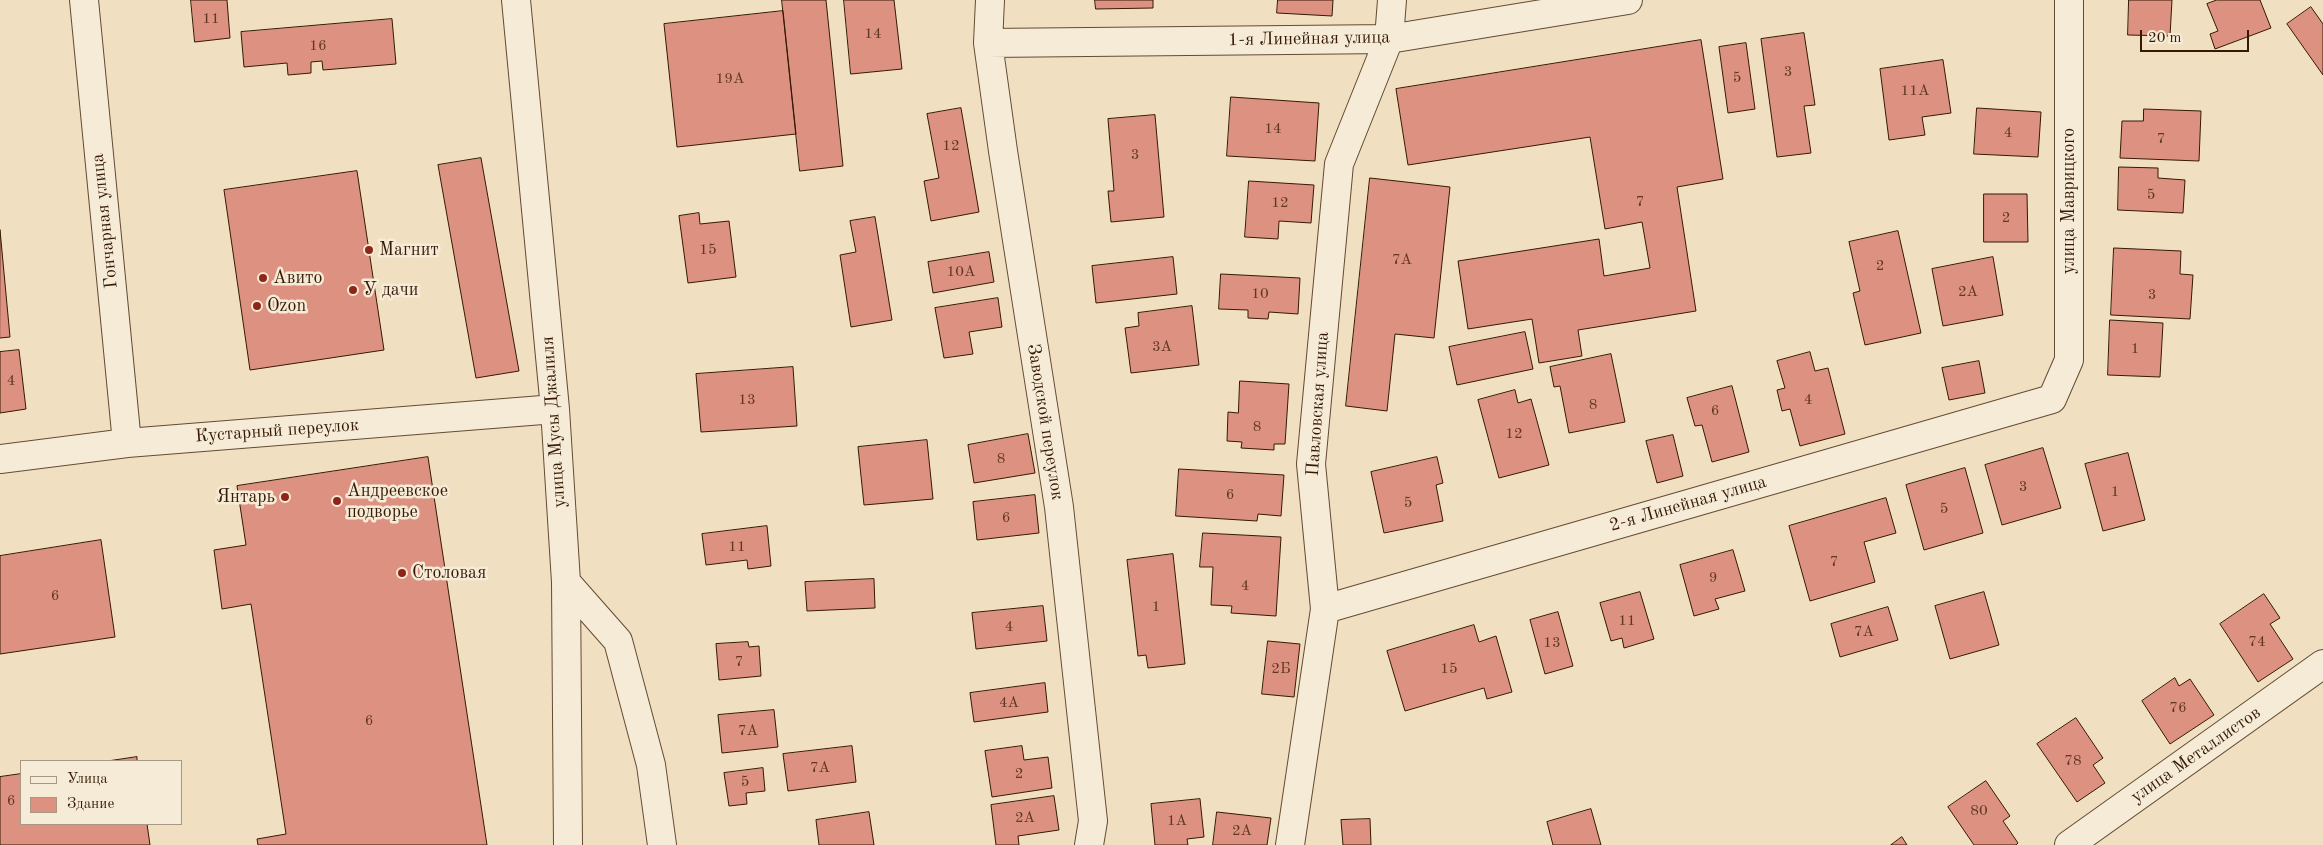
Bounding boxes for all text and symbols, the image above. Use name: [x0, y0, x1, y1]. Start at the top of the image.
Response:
house number: 11: [202, 10, 220, 28]
scale bar: [2143, 20, 2252, 52]
house number: 14: [864, 25, 882, 43]
street label: 1-я Линейная улица: [1228, 27, 1390, 51]
text: 20 m: [2148, 31, 2182, 46]
house number: 16: [309, 37, 327, 55]
house number: 3: [1784, 63, 1792, 81]
house number: 5: [1733, 69, 1741, 87]
house number: 19А: [716, 70, 744, 88]
house number: 11А: [1901, 82, 1929, 100]
house number: 14: [1264, 120, 1282, 138]
house number: 4: [2004, 124, 2012, 142]
street label: улица Маврицкого: [2058, 128, 2080, 274]
house number: 7: [2157, 130, 2165, 148]
house number: 12: [942, 137, 960, 155]
house number: 3: [1131, 146, 1139, 164]
street label: Гончарная улица: [87, 152, 123, 290]
house number: 5: [2147, 186, 2155, 204]
house number: 7: [1636, 193, 1644, 211]
house number: 12: [1271, 194, 1289, 212]
house number: 2: [2002, 209, 2010, 227]
place label: Магнит: [379, 239, 439, 261]
house number: 15: [699, 241, 717, 259]
marker: Магнит: [363, 244, 375, 256]
house number: 7А: [1392, 251, 1412, 269]
house number: 2: [1876, 257, 1884, 275]
house number: 10А: [947, 263, 975, 281]
place label: Авито: [273, 267, 322, 289]
marker: Авито: [257, 272, 269, 284]
place label: У дачи: [363, 279, 418, 301]
house number: 2А: [1958, 283, 1978, 301]
marker: У дачи: [347, 284, 359, 296]
house number: 10: [1251, 285, 1269, 303]
house number: 3: [2148, 286, 2156, 304]
place label: Ozon: [267, 295, 306, 317]
marker: Ozon: [251, 300, 263, 312]
street label: Павловская улица: [1302, 331, 1334, 477]
street label: улица Мусы Джалиля: [537, 335, 571, 509]
house number: 3А: [1152, 338, 1172, 356]
house number: 1: [2131, 340, 2139, 358]
street label: Заводской переулок: [1022, 342, 1068, 502]
house number: 4: [7, 372, 15, 390]
house number: 13: [738, 391, 756, 409]
house number: 4: [1804, 391, 1812, 409]
house number: 8: [1589, 396, 1597, 414]
house number: 6: [1711, 402, 1719, 420]
street label: Кустарный переулок: [194, 415, 360, 447]
house number: 8: [1253, 418, 1261, 436]
house number: 12: [1505, 425, 1523, 443]
house number: 8: [997, 450, 1005, 468]
street label: 2-я Линейная улица: [1607, 471, 1769, 537]
house number: 3: [2019, 478, 2027, 496]
place label: Андреевское подворье: [347, 480, 448, 522]
house number: 1: [2111, 483, 2119, 501]
place label: Янтарь: [217, 486, 275, 508]
house number: 6: [1226, 486, 1234, 504]
marker: Янтарь: [279, 491, 291, 503]
house number: 5: [1404, 494, 1412, 512]
marker: Андреевское подворье: [331, 495, 343, 507]
house number: 5: [1940, 500, 1948, 518]
house number: 6: [1002, 509, 1010, 527]
house number: 11: [728, 538, 746, 556]
house number: 7: [1830, 553, 1838, 571]
place label: Столовая: [412, 562, 486, 584]
marker: Столовая: [396, 567, 408, 579]
house number: 9: [1709, 569, 1717, 587]
house number: 4: [1241, 577, 1249, 595]
house number: 6: [51, 587, 59, 605]
house number: 1: [1152, 598, 1160, 616]
house number: 11: [1618, 612, 1636, 630]
house number: 4: [1005, 618, 1013, 636]
house number: 7А: [1854, 623, 1874, 641]
house number: 74: [2248, 633, 2266, 651]
house number: 13: [1543, 634, 1561, 652]
house number: 7: [735, 653, 743, 671]
house number: 2Б: [1271, 660, 1291, 678]
house number: 15: [1440, 660, 1458, 678]
house number: 4А: [999, 694, 1019, 712]
house number: 76: [2169, 699, 2187, 717]
street label: улица Металлистов: [2127, 702, 2265, 808]
house number: 6: [365, 712, 373, 730]
house number: 7А: [738, 722, 758, 740]
house number: 78: [2064, 752, 2082, 770]
house number: 7А: [810, 759, 830, 777]
legend: [20, 760, 182, 825]
house number: 2: [1015, 765, 1023, 783]
text: Улица: [67, 772, 108, 787]
house number: 5: [741, 773, 749, 791]
house number: 6: [7, 792, 15, 810]
text: Здание: [67, 797, 114, 812]
house number: 80: [1970, 802, 1988, 820]
house number: 2А: [1015, 809, 1035, 827]
house number: 1А: [1167, 812, 1187, 830]
house number: 2А: [1232, 822, 1252, 840]

